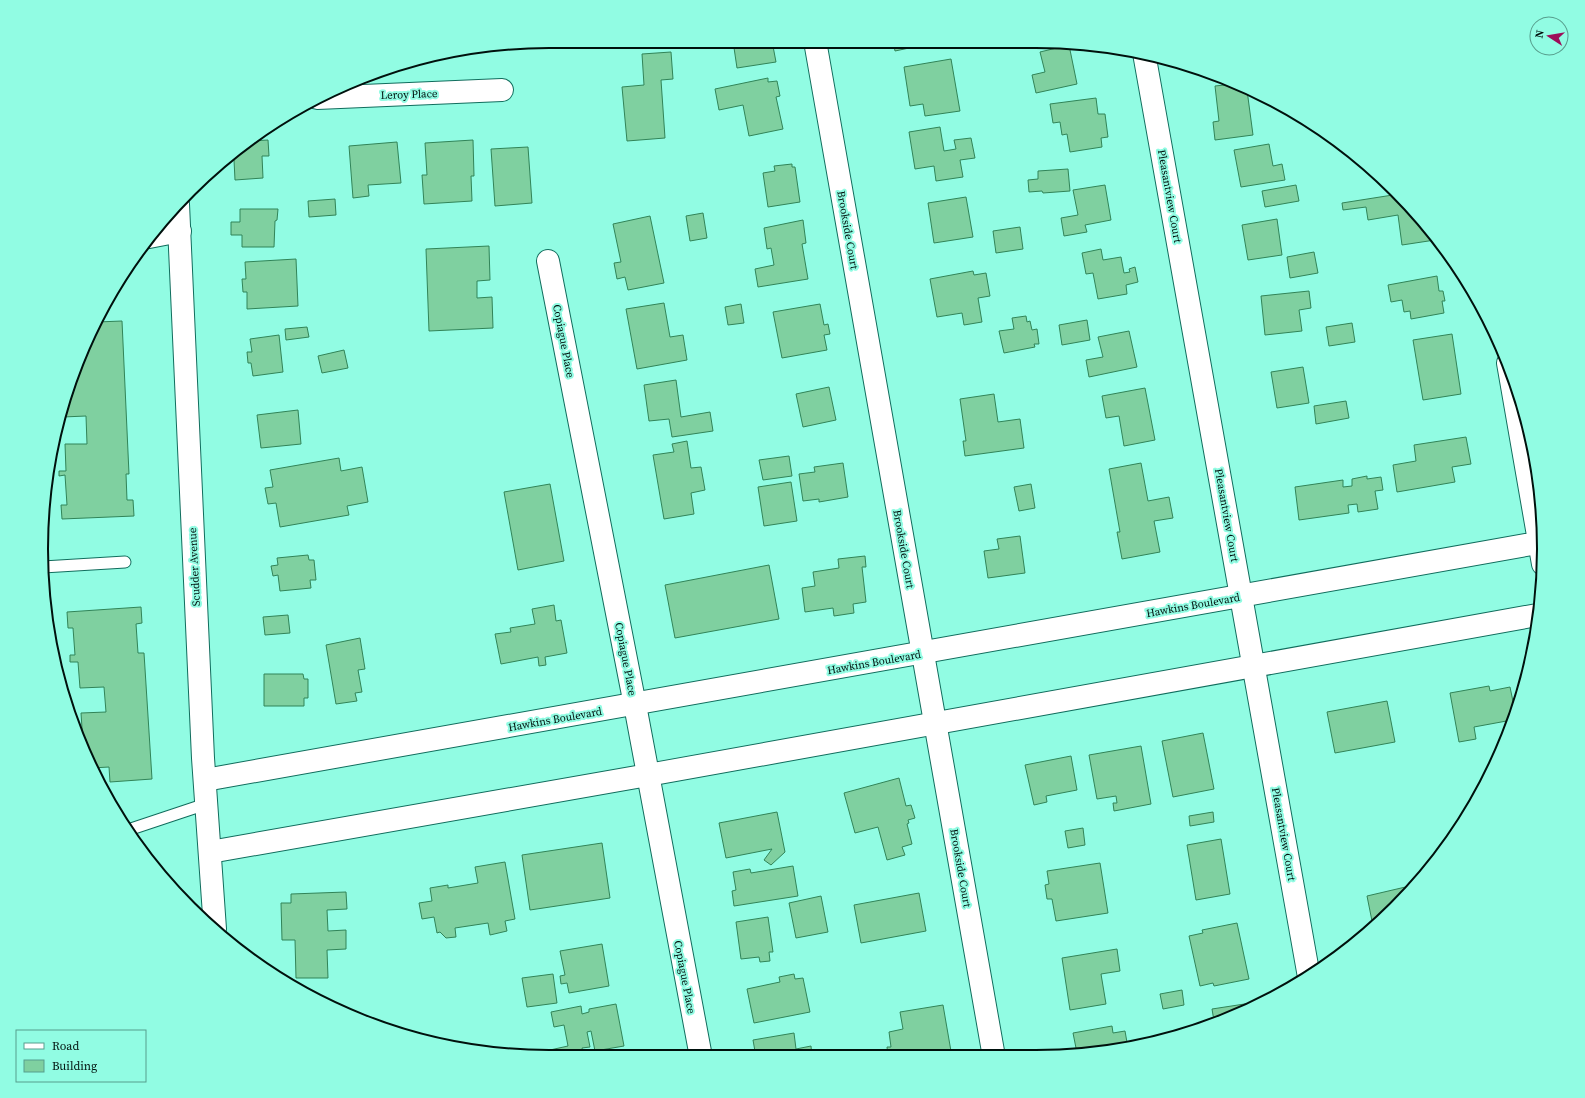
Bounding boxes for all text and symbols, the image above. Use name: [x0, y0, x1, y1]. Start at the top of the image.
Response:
north arrow: [1529, 16, 1569, 56]
text: N: [1532, 29, 1548, 40]
street label: Leroy Place: [380, 86, 438, 103]
street label: Pleasantview Court: [1154, 148, 1185, 244]
street label: Brookside Court: [833, 190, 862, 271]
street label: Copiague Place: [549, 303, 578, 379]
street label: Pleasantview Court: [1211, 467, 1242, 563]
street label: Brookside Court: [889, 509, 918, 590]
street label: Scudder Avenue: [185, 527, 204, 607]
street label: Hawkins Boulevard: [1145, 590, 1242, 621]
street label: Copiague Place: [611, 621, 640, 697]
street label: Hawkins Boulevard: [826, 647, 923, 678]
street label: Hawkins Boulevard: [507, 704, 604, 735]
street label: Pleasantview Court: [1268, 786, 1299, 882]
street label: Brookside Court: [946, 828, 975, 909]
street label: Copiague Place: [670, 939, 699, 1015]
legend: [16, 1030, 146, 1082]
text: Road: [52, 1038, 79, 1054]
text: Building: [52, 1058, 97, 1074]

